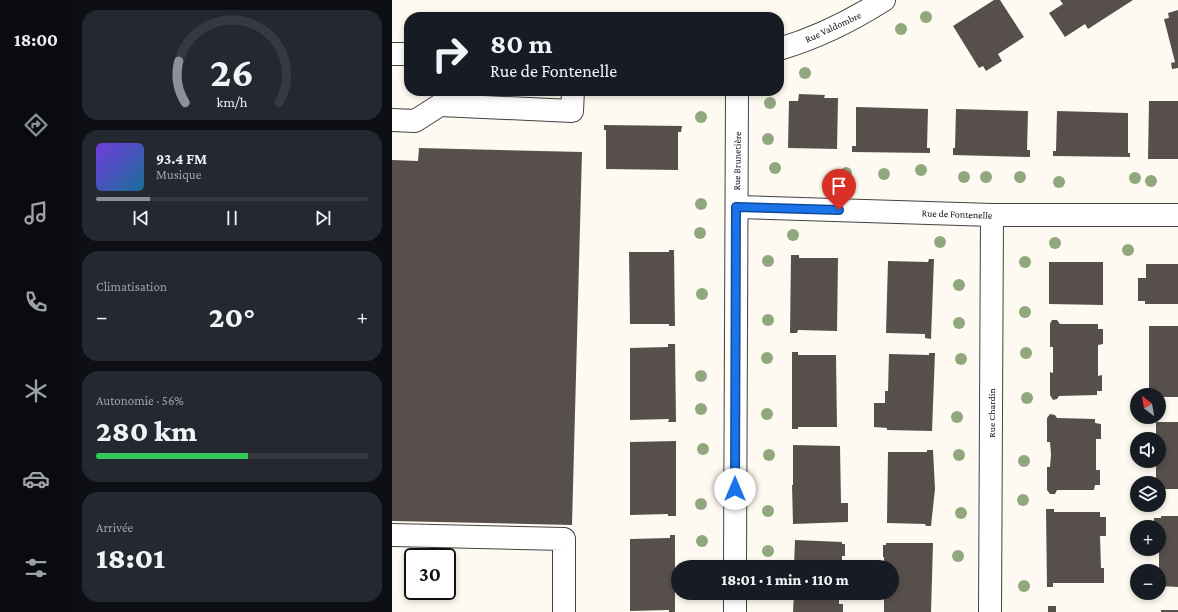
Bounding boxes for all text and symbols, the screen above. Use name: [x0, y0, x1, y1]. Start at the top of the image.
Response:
street label: Rue Valdombre: [803, 9, 863, 45]
icon: right: [424, 28, 476, 80]
text: 80 m: [490, 28, 552, 59]
text: 18:00: [14, 30, 58, 50]
text: 26: [210, 49, 254, 95]
text: Rue de Fontenelle: [490, 61, 617, 81]
text: km/h: [217, 94, 248, 110]
icon: directions: [22, 111, 50, 139]
street label: Rue Brunetière: [731, 131, 743, 191]
text: 93.4 FM: [156, 151, 207, 167]
text: Musique: [156, 167, 201, 182]
pin: [822, 169, 856, 210]
icon: arrive: [828, 175, 850, 197]
icon: music: [22, 199, 50, 227]
icon: previous: [130, 207, 152, 229]
icon: pause: [221, 207, 243, 229]
icon: next: [312, 207, 334, 229]
street label: Rue de Fontenelle: [922, 207, 993, 221]
text: Climatisation: [96, 279, 167, 294]
icon: phone: [22, 288, 50, 316]
text: 20°: [209, 300, 255, 333]
text: −: [96, 304, 108, 329]
text: +: [356, 304, 368, 329]
icon: climate: [22, 377, 50, 405]
street label: Rue Chardin: [986, 388, 997, 438]
north arrow: [1130, 388, 1166, 424]
map controls: [1130, 388, 1166, 600]
text: Autonomie · 56%: [96, 393, 184, 408]
text: 280 km: [96, 414, 197, 447]
button: sound: [1130, 432, 1166, 468]
icon: car: [22, 465, 50, 493]
position arrow: [714, 468, 756, 510]
button: layers: [1130, 476, 1166, 512]
text: Arrivée: [96, 520, 133, 535]
button: +: [1130, 520, 1166, 556]
text: 18:01: [96, 541, 165, 574]
speed limit sign: 30: [404, 548, 456, 600]
icon: filters: [22, 554, 50, 582]
button: −: [1130, 564, 1166, 600]
text: 18:01 · 1 min · 110 m: [721, 572, 849, 588]

